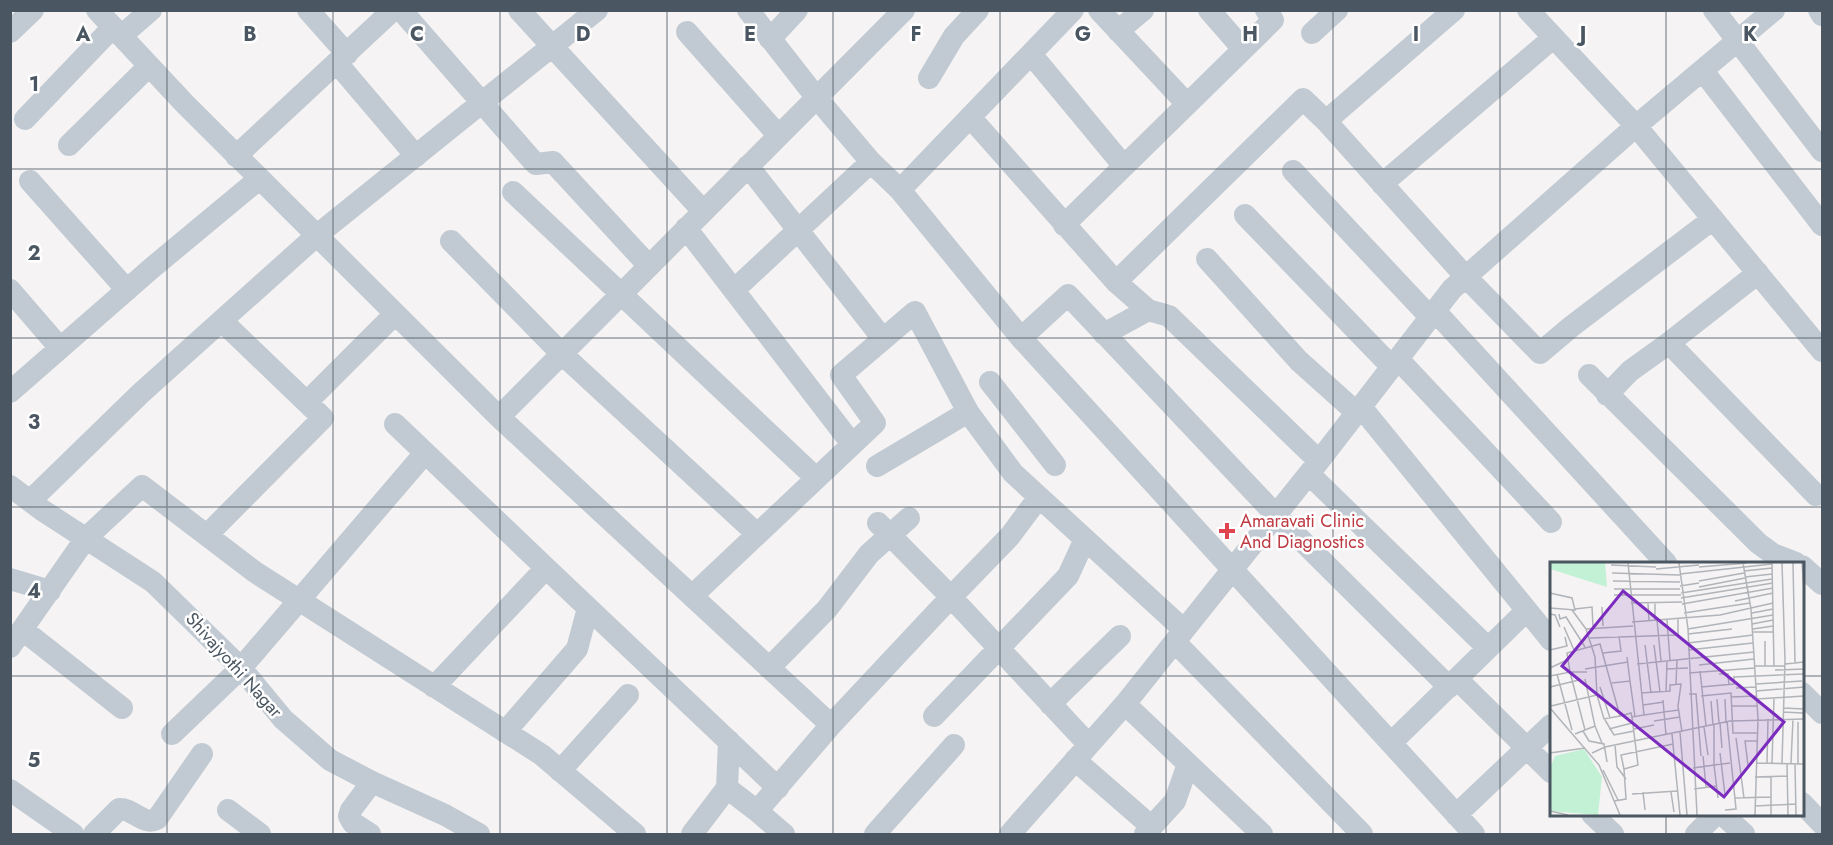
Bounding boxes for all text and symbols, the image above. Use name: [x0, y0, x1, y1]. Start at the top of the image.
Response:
text: A: [75, 20, 91, 49]
text: B: [243, 20, 257, 49]
text: C: [410, 20, 424, 49]
text: D: [576, 20, 590, 49]
text: E: [744, 20, 756, 49]
text: F: [910, 20, 922, 49]
text: G: [1075, 20, 1091, 49]
text: H: [1242, 20, 1258, 49]
text: I: [1413, 20, 1419, 49]
text: J: [1576, 20, 1586, 49]
text: K: [1743, 20, 1757, 49]
text: 1: [29, 70, 39, 99]
text: 2: [27, 239, 41, 268]
text: 3: [28, 408, 40, 437]
place label: Amaravati Clinic And Diagnostics: [1240, 508, 1364, 555]
marker: Amaravati Clinic And Diagnostics: [1218, 522, 1236, 540]
inset map: [1550, 562, 1803, 815]
text: 4: [27, 577, 41, 606]
street label: Shivajyothi Nagar: [179, 606, 289, 724]
text: 5: [28, 746, 41, 775]

